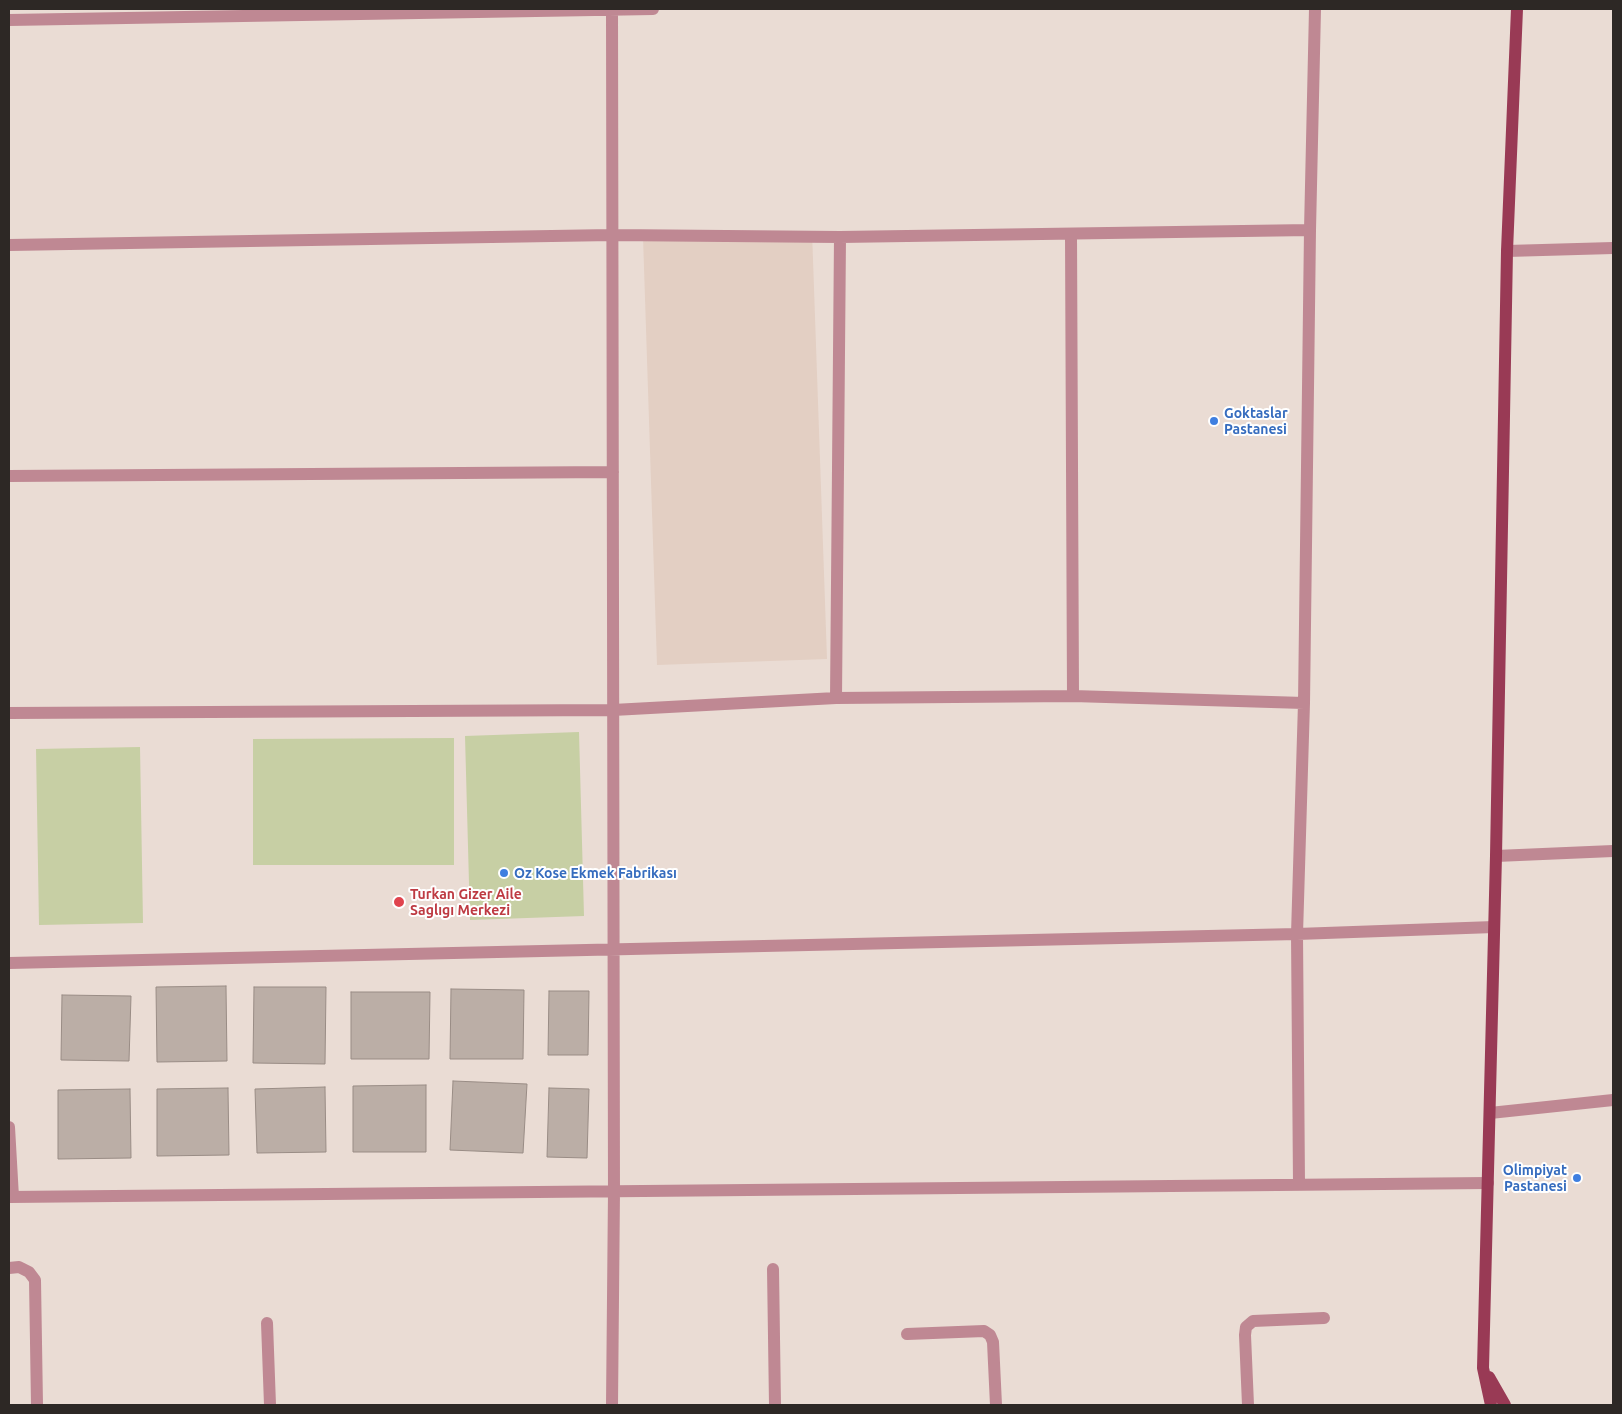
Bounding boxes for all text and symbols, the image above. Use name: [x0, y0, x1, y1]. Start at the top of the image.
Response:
place label: Goktaslar Pastanesi: [1224, 405, 1288, 438]
marker: Goktaslar Pastanesi: [1208, 415, 1220, 427]
place label: Oz Kose Ekmek Fabrikası: [514, 865, 677, 881]
marker: Oz Kose Ekmek Fabrikası: [498, 867, 510, 879]
place label: Turkan Gizer Aile Saglıgı Merkezi: [410, 886, 522, 919]
marker: Turkan Gizer Aile Saglıgı Merkezi: [392, 895, 406, 909]
place label: Olimpiyat Pastanesi: [1503, 1162, 1567, 1194]
marker: Olimpiyat Pastanesi: [1571, 1172, 1583, 1184]

